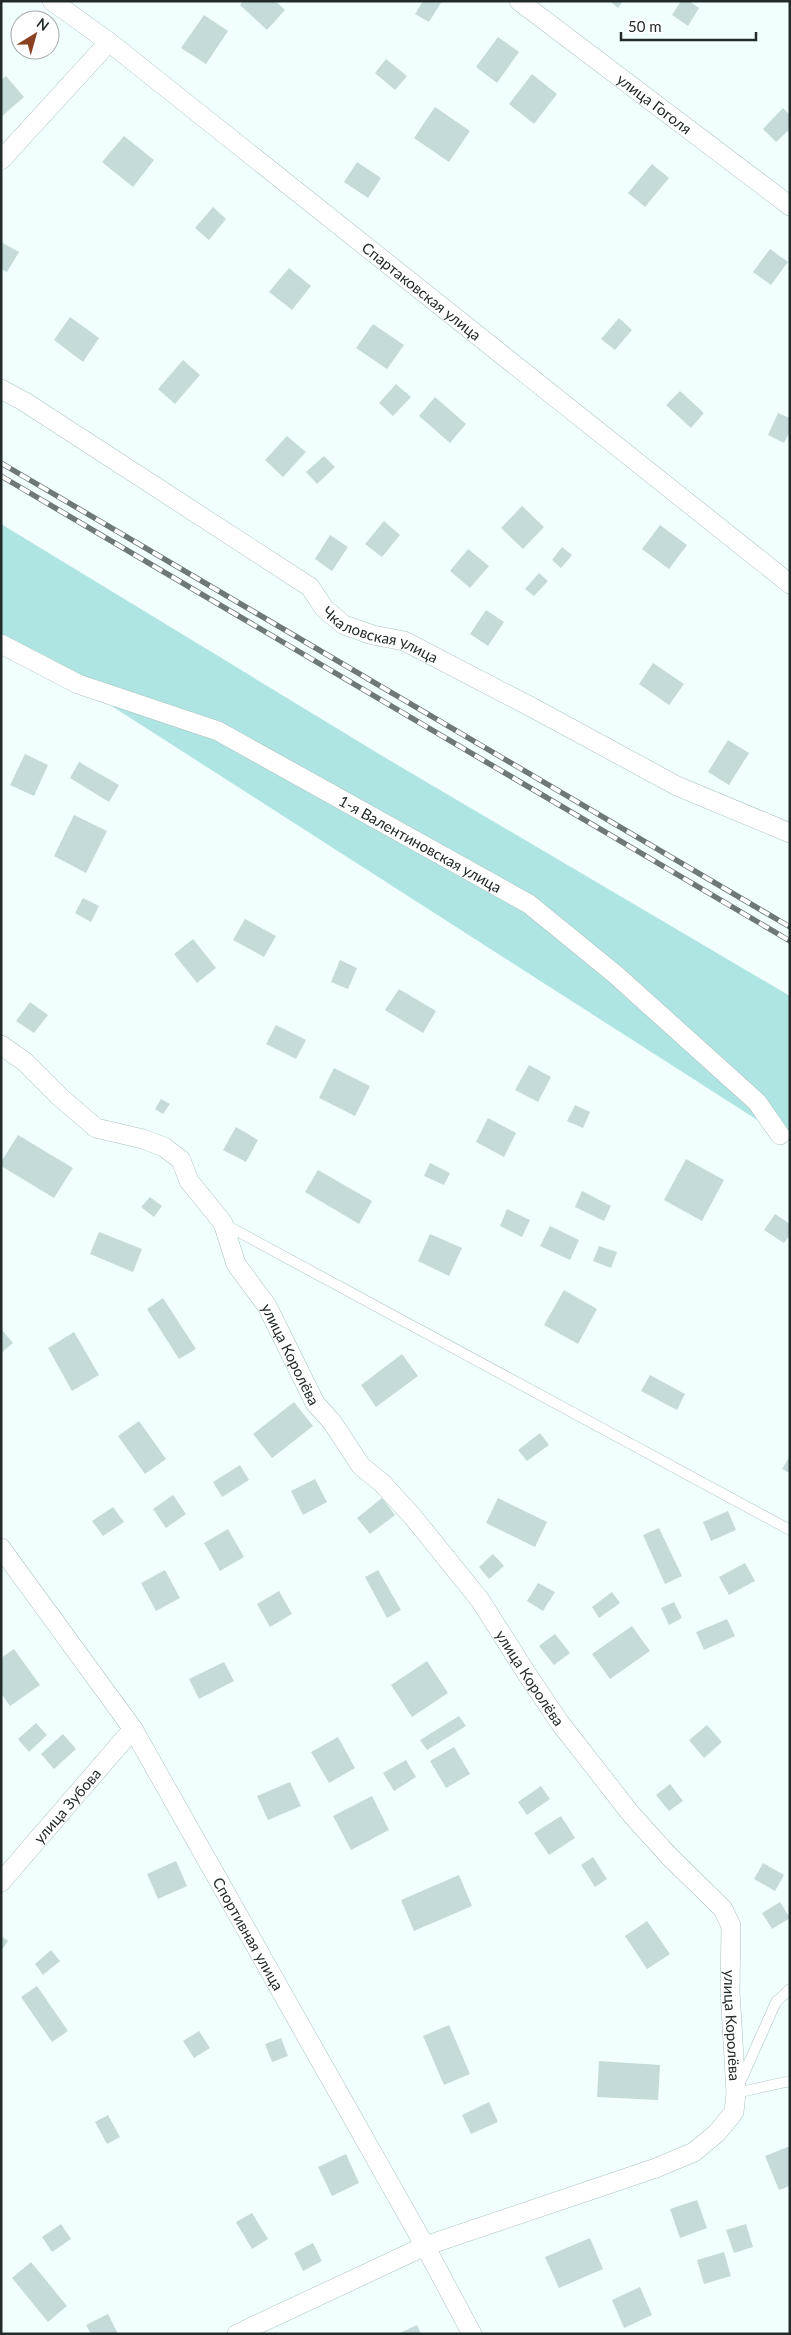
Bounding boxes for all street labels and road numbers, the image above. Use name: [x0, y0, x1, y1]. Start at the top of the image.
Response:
street label: улица Гоголя: [614, 69, 696, 138]
street label: Спартаковская улица: [359, 238, 485, 344]
street label: Чкаловская улица: [319, 602, 441, 666]
street label: 1-я Валентиновская улица: [336, 791, 505, 896]
street label: улица Королёва: [258, 1300, 324, 1408]
street label: улица Королёва: [492, 1626, 568, 1729]
street label: улица Зубова: [30, 1764, 104, 1847]
street label: Спортивная улица: [209, 1874, 288, 1993]
street label: улица Королёва: [721, 1970, 744, 2081]

